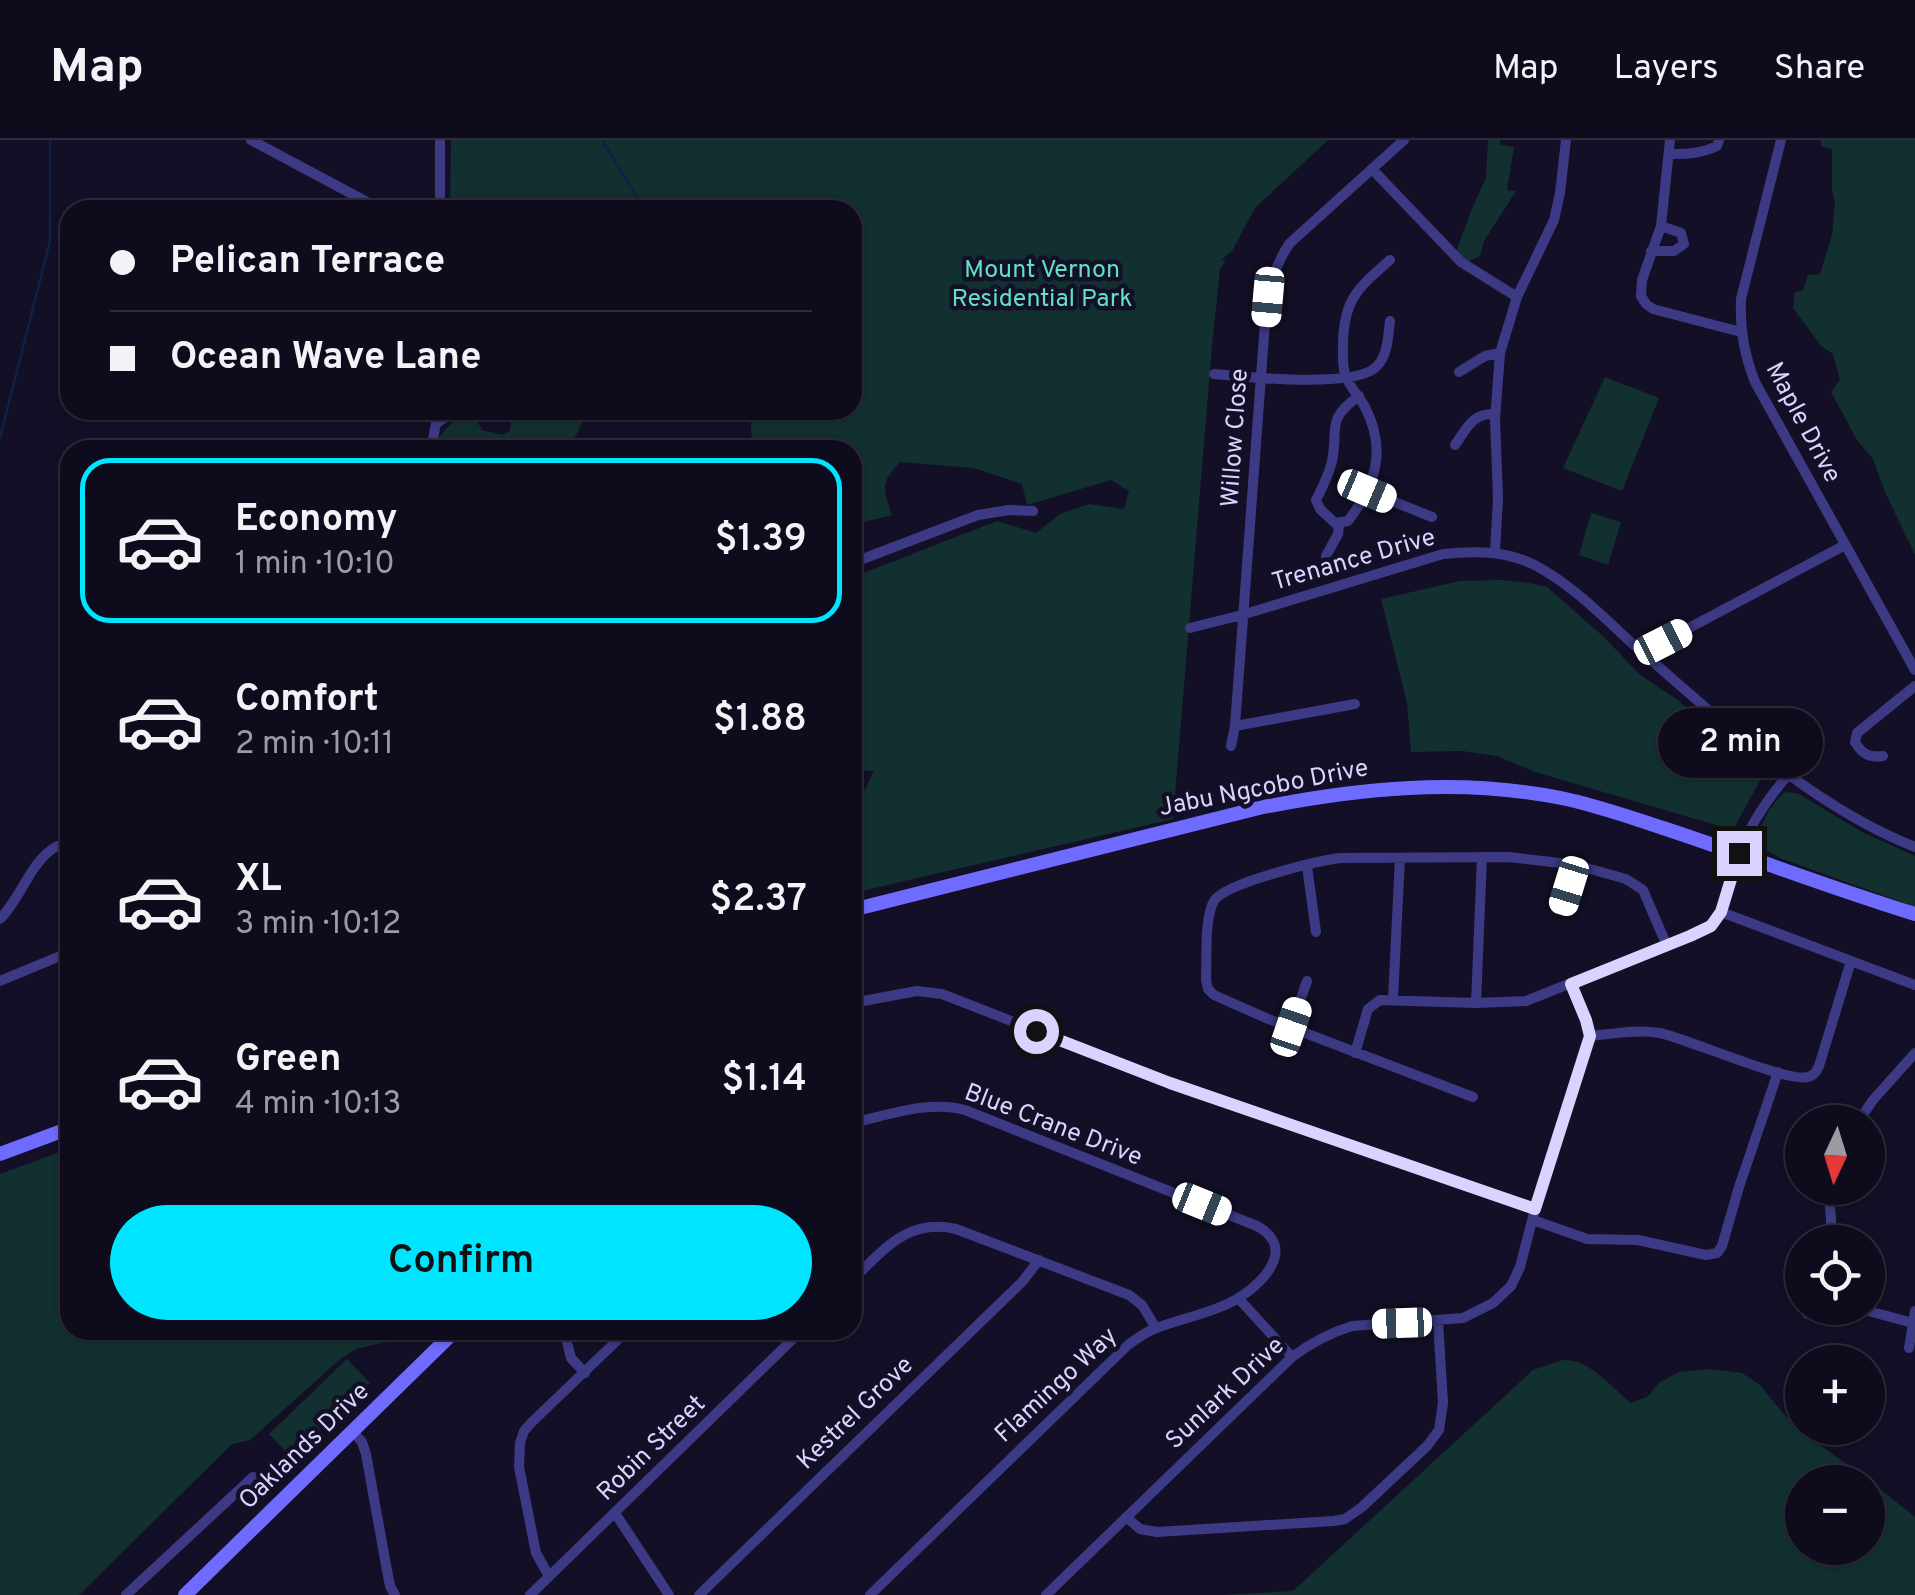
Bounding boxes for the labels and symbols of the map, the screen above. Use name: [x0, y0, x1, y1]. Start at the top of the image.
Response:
park label: Mount Vernon Residential Park: [951, 255, 1133, 316]
car: [1250, 266, 1286, 328]
street label: Maple Drive: [1757, 357, 1847, 489]
street label: Willow Close: [1215, 367, 1257, 509]
car: [1334, 465, 1400, 517]
street label: Trenance Drive: [1269, 522, 1439, 600]
car: [1629, 615, 1697, 669]
callout: 2 min: [1656, 708, 1822, 778]
street label: Jabu Ngcobo Drive: [1157, 753, 1371, 825]
route end: [1717, 831, 1762, 876]
car: [1546, 853, 1592, 919]
car: [1267, 994, 1315, 1060]
route start: [1014, 1009, 1059, 1054]
street label: Blue Crane Drive: [959, 1077, 1147, 1175]
north arrow: [1785, 1105, 1885, 1205]
car: [1169, 1179, 1235, 1229]
car: [1371, 1307, 1433, 1339]
street label: Flamingo Way: [989, 1321, 1125, 1451]
street label: Sunlark Drive: [1160, 1331, 1292, 1457]
street label: Kestrel Grove: [791, 1350, 921, 1478]
street label: Oaklands Drive: [233, 1377, 377, 1517]
street label: Robin Street: [591, 1389, 713, 1509]

